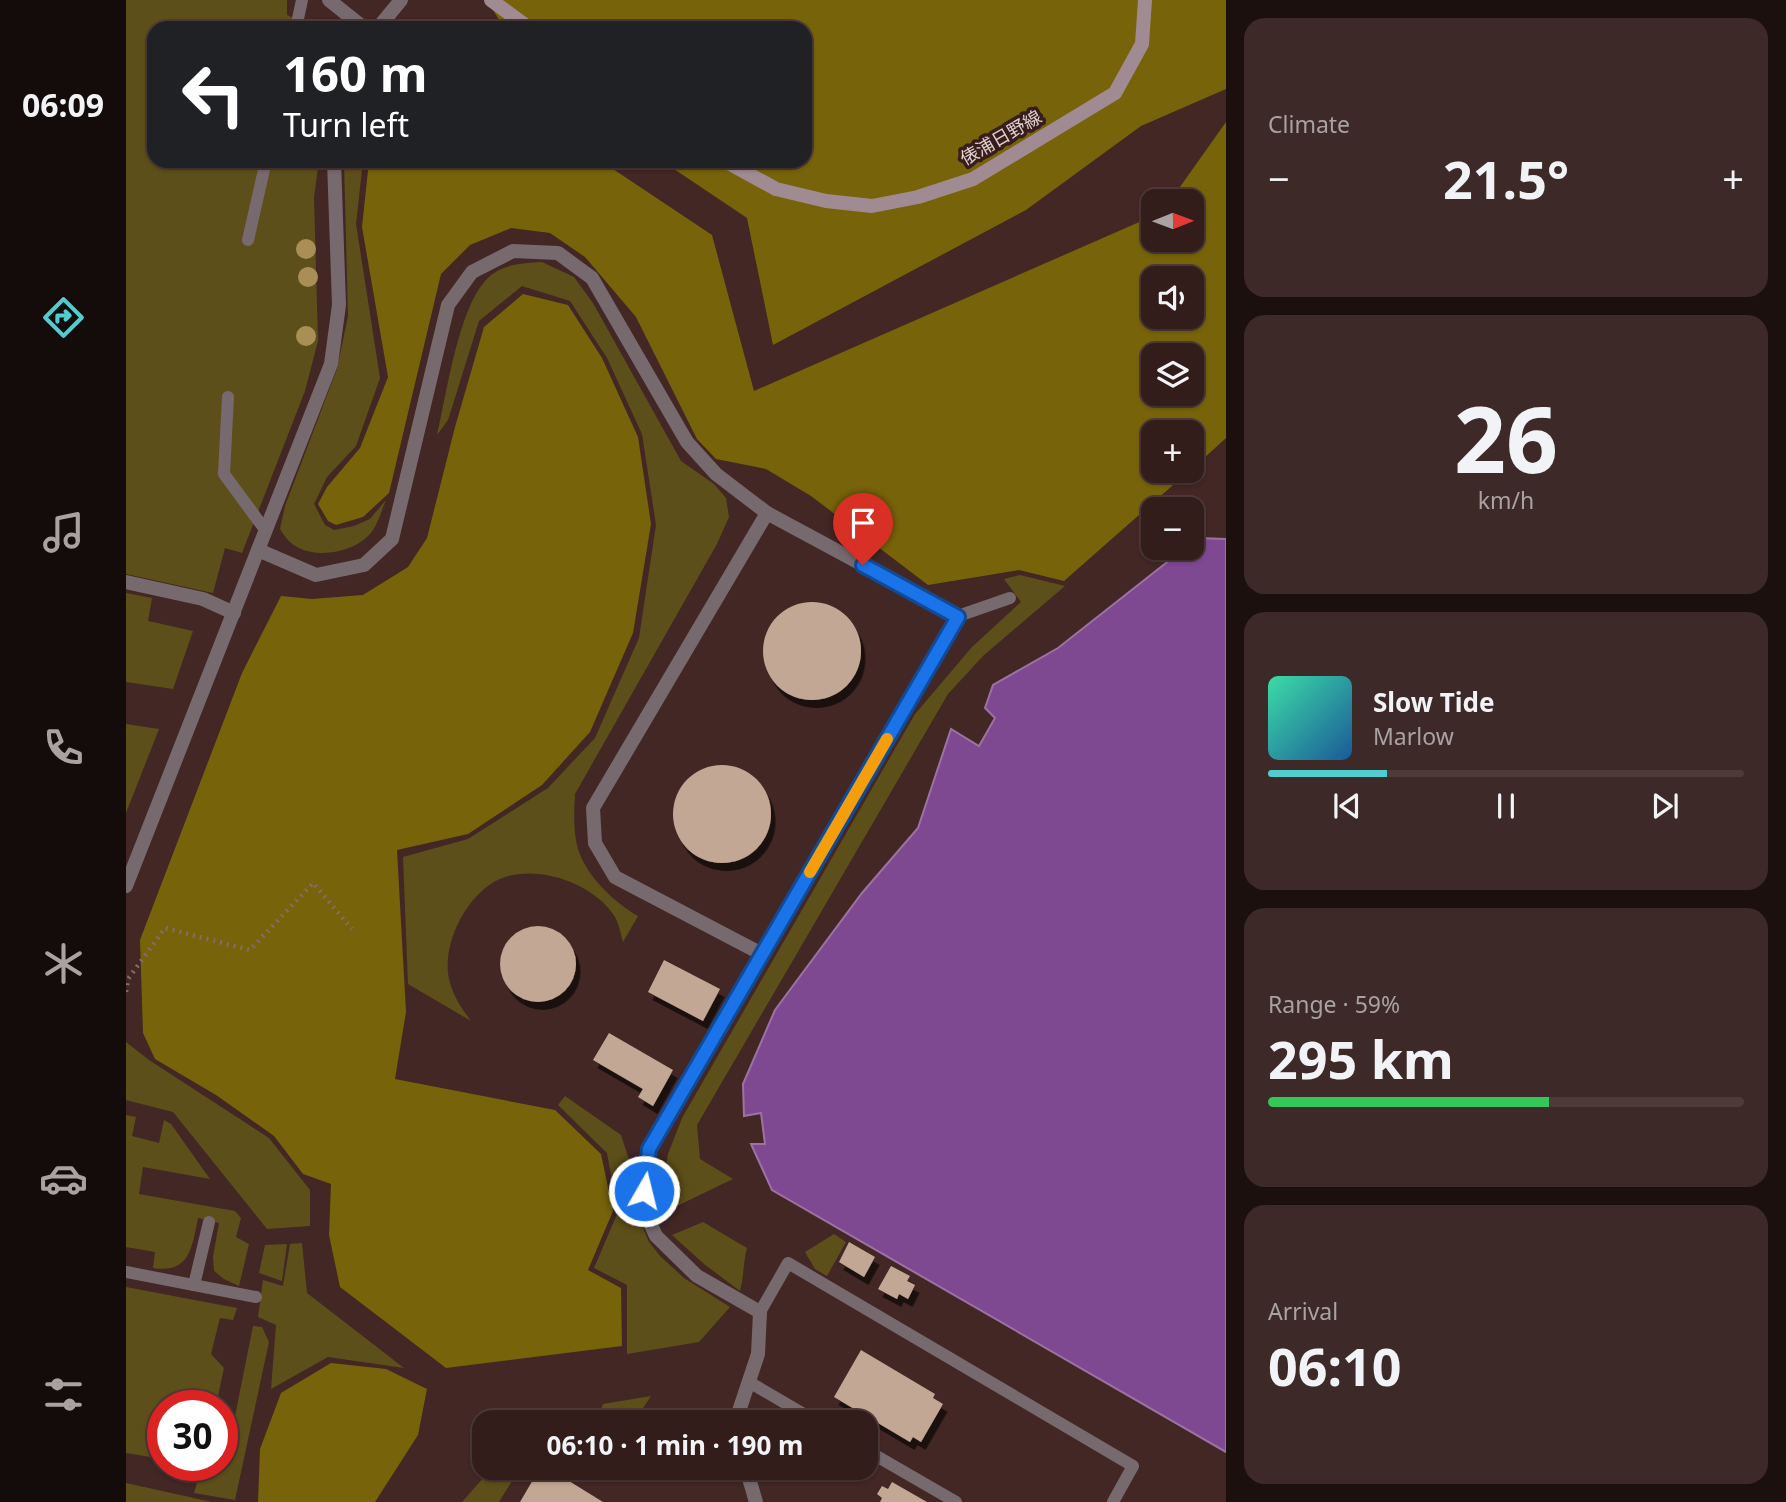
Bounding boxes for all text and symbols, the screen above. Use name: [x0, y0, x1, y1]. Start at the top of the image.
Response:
text: 160 m: [283, 40, 428, 106]
icon: left: [168, 49, 259, 140]
text: 06:09: [22, 83, 104, 126]
text: Turn left: [283, 103, 409, 146]
street label: 俵浦日野線: [956, 104, 1045, 170]
text: Climate: [1268, 108, 1350, 140]
text: 21.5°: [1443, 143, 1569, 214]
text: −: [1268, 152, 1290, 204]
text: +: [1722, 152, 1744, 204]
north arrow: [1141, 189, 1204, 252]
map controls: [1141, 189, 1204, 560]
button: sound: [1141, 266, 1204, 329]
icon: directions: [39, 293, 88, 342]
button: layers: [1141, 343, 1204, 406]
text: 26: [1454, 376, 1558, 500]
button: +: [1141, 420, 1204, 483]
text: km/h: [1478, 484, 1534, 516]
pin: [833, 493, 893, 565]
button: −: [1141, 497, 1204, 560]
icon: arrive: [844, 504, 882, 542]
icon: music: [39, 508, 88, 557]
text: Slow Tide: [1373, 684, 1495, 720]
text: Marlow: [1373, 720, 1454, 752]
icon: phone: [39, 723, 88, 772]
icon: previous: [1328, 787, 1366, 825]
icon: pause: [1487, 787, 1525, 825]
icon: next: [1646, 787, 1684, 825]
icon: climate: [39, 939, 88, 988]
text: Range · 59%: [1268, 988, 1400, 1020]
text: 295 km: [1268, 1023, 1454, 1094]
icon: car: [39, 1154, 88, 1203]
position arrow: [607, 1154, 681, 1228]
text: Arrival: [1268, 1295, 1338, 1327]
text: 06:10: [1268, 1330, 1402, 1401]
icon: filters: [39, 1370, 88, 1419]
speed limit sign: 30: [147, 1390, 238, 1481]
text: 06:10 · 1 min · 190 m: [547, 1427, 803, 1463]

